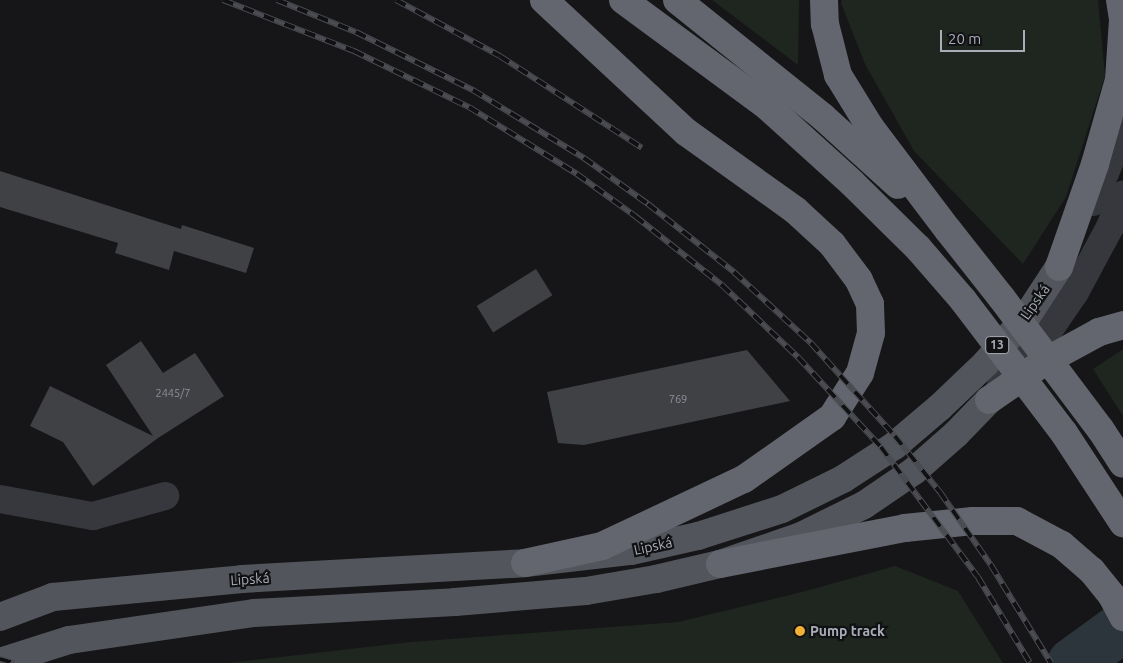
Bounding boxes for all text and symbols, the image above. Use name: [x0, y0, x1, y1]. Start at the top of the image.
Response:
scale bar: [943, 20, 1028, 52]
text: 20 m: [948, 30, 981, 47]
street label: Lipská: [1017, 281, 1053, 323]
road number: 13: [984, 336, 1010, 354]
house number: 2445/7: [155, 386, 191, 400]
house number: 769: [669, 392, 687, 406]
street label: Lipská: [632, 534, 674, 558]
street label: Lipská: [230, 569, 270, 589]
place label: Pump track: [810, 623, 885, 639]
marker: Pump track: [794, 625, 806, 637]

